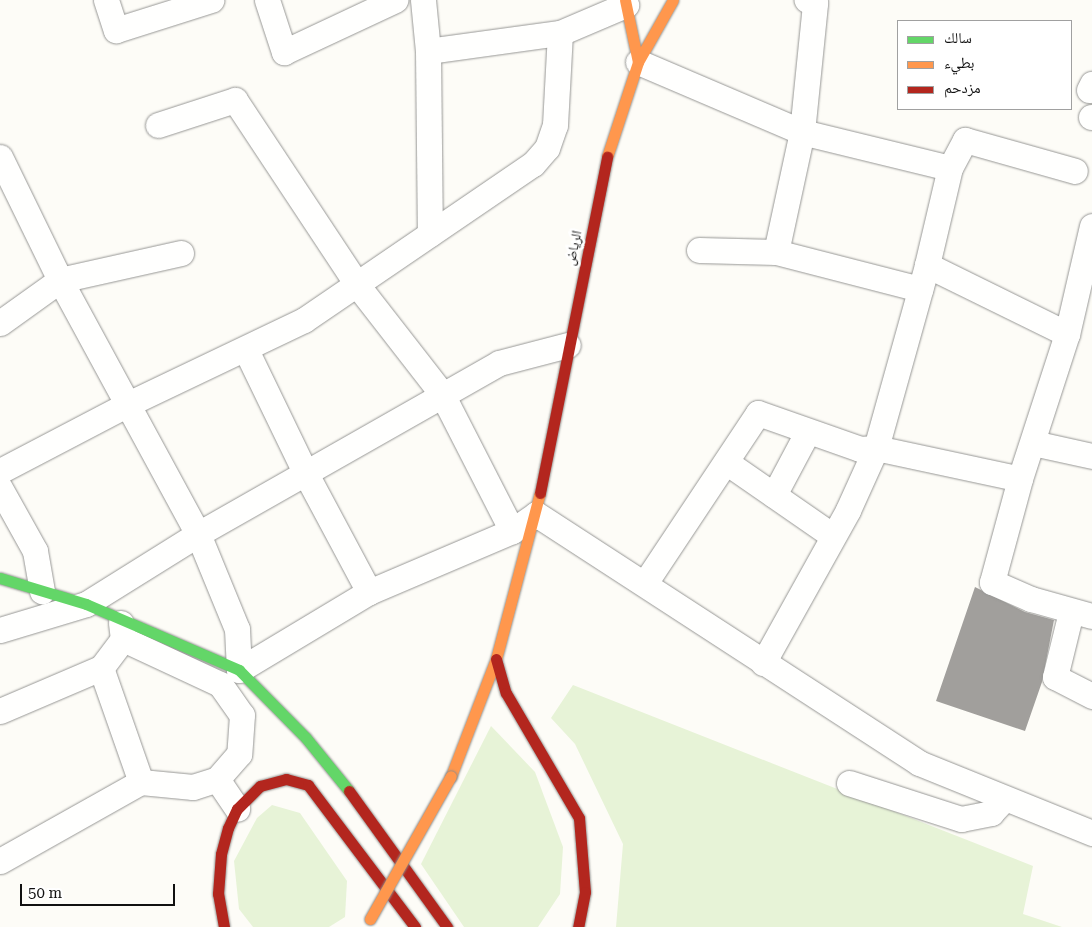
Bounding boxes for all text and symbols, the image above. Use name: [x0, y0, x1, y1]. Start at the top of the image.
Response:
legend: [897, 20, 1072, 110]
text: سالك: [944, 29, 972, 47]
text: بطيء: [944, 54, 974, 72]
text: مزدحم: [944, 79, 981, 97]
street label: الرياض: [561, 229, 585, 267]
scale bar: [22, 874, 178, 906]
text: 50 m: [28, 884, 62, 902]

